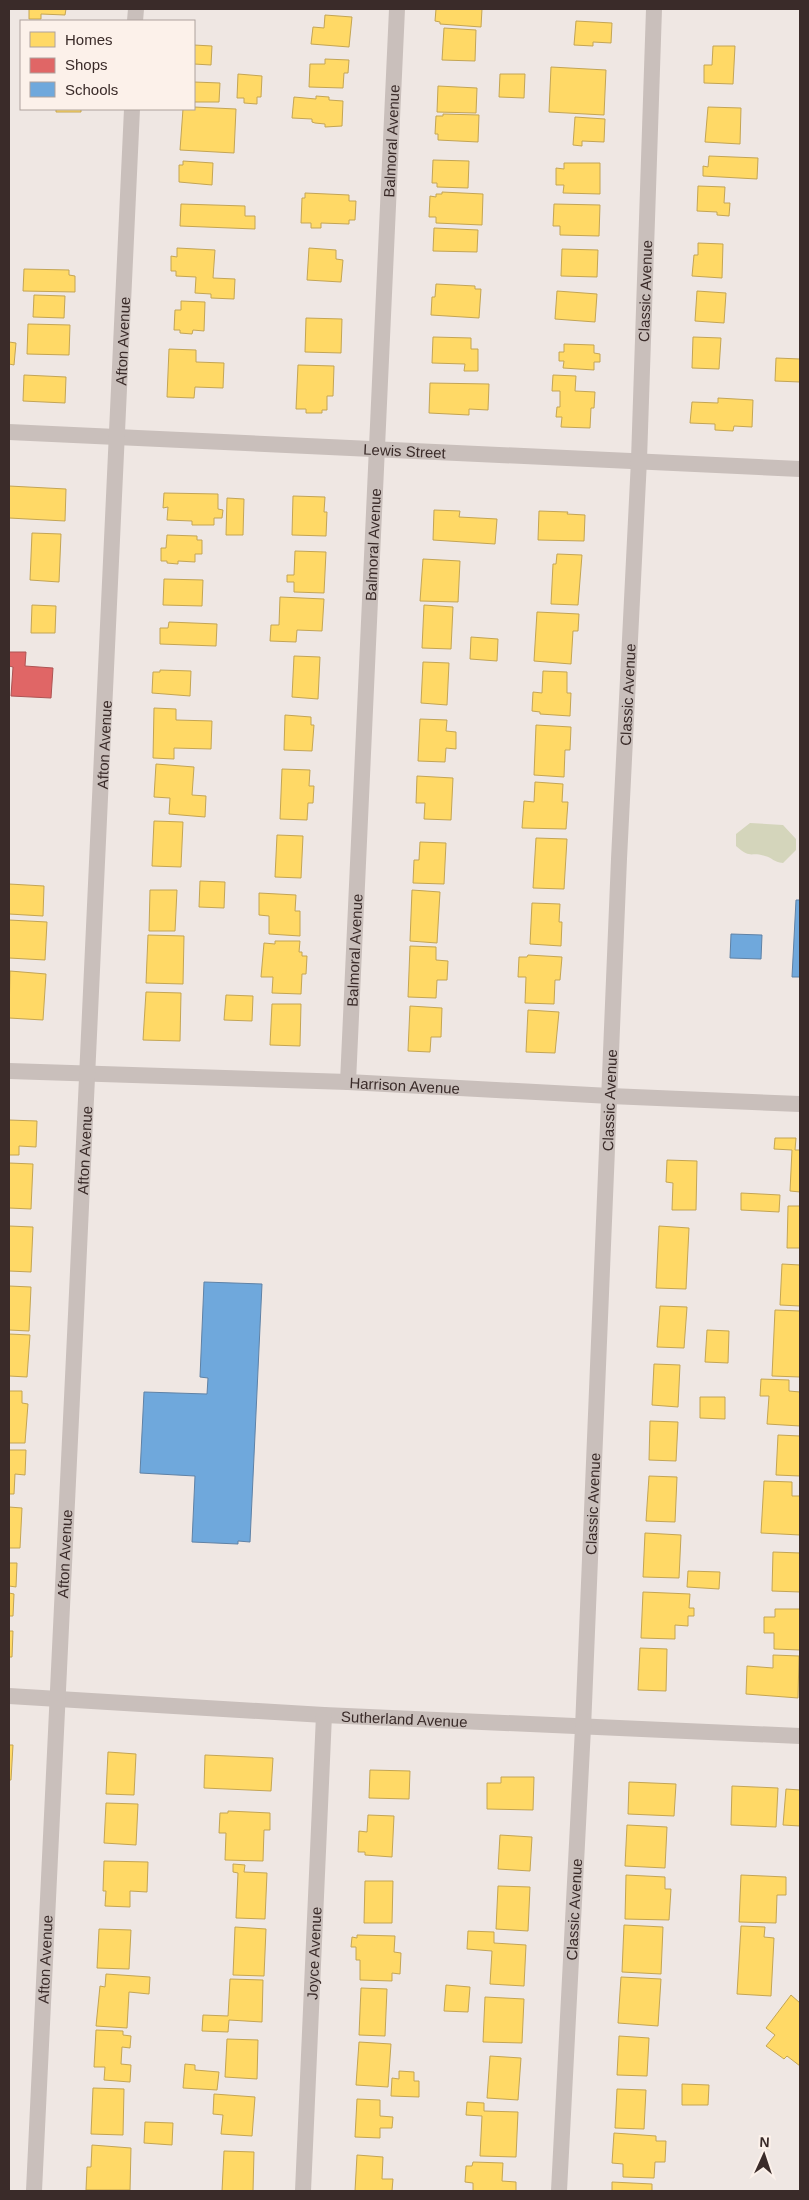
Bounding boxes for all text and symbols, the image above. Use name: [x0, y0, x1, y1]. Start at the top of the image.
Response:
legend: [20, 20, 195, 110]
text: Homes: [65, 31, 113, 48]
text: Shops: [65, 56, 108, 73]
text: Schools: [65, 81, 118, 98]
street label: Balmoral Avenue: [380, 84, 402, 198]
street label: Classic Avenue: [634, 240, 655, 342]
street label: Afton Avenue: [112, 296, 133, 386]
street label: Lewis Street: [363, 440, 447, 461]
street label: Balmoral Avenue: [361, 488, 384, 601]
street label: Classic Avenue: [616, 643, 638, 746]
street label: Afton Avenue: [93, 700, 114, 790]
street label: Balmoral Avenue: [343, 893, 365, 1007]
street label: Classic Avenue: [598, 1049, 620, 1152]
street label: Harrison Avenue: [349, 1074, 460, 1096]
street label: Afton Avenue: [73, 1105, 95, 1195]
street label: Classic Avenue: [582, 1452, 603, 1555]
street label: Afton Avenue: [53, 1509, 75, 1599]
street label: Sutherland Avenue: [341, 1707, 468, 1730]
street label: Classic Avenue: [562, 1858, 585, 1961]
street label: Joyce Avenue: [303, 1906, 324, 2000]
street label: Afton Avenue: [34, 1914, 55, 2004]
north arrow: [739, 2130, 789, 2180]
text: N: [759, 2134, 770, 2150]

